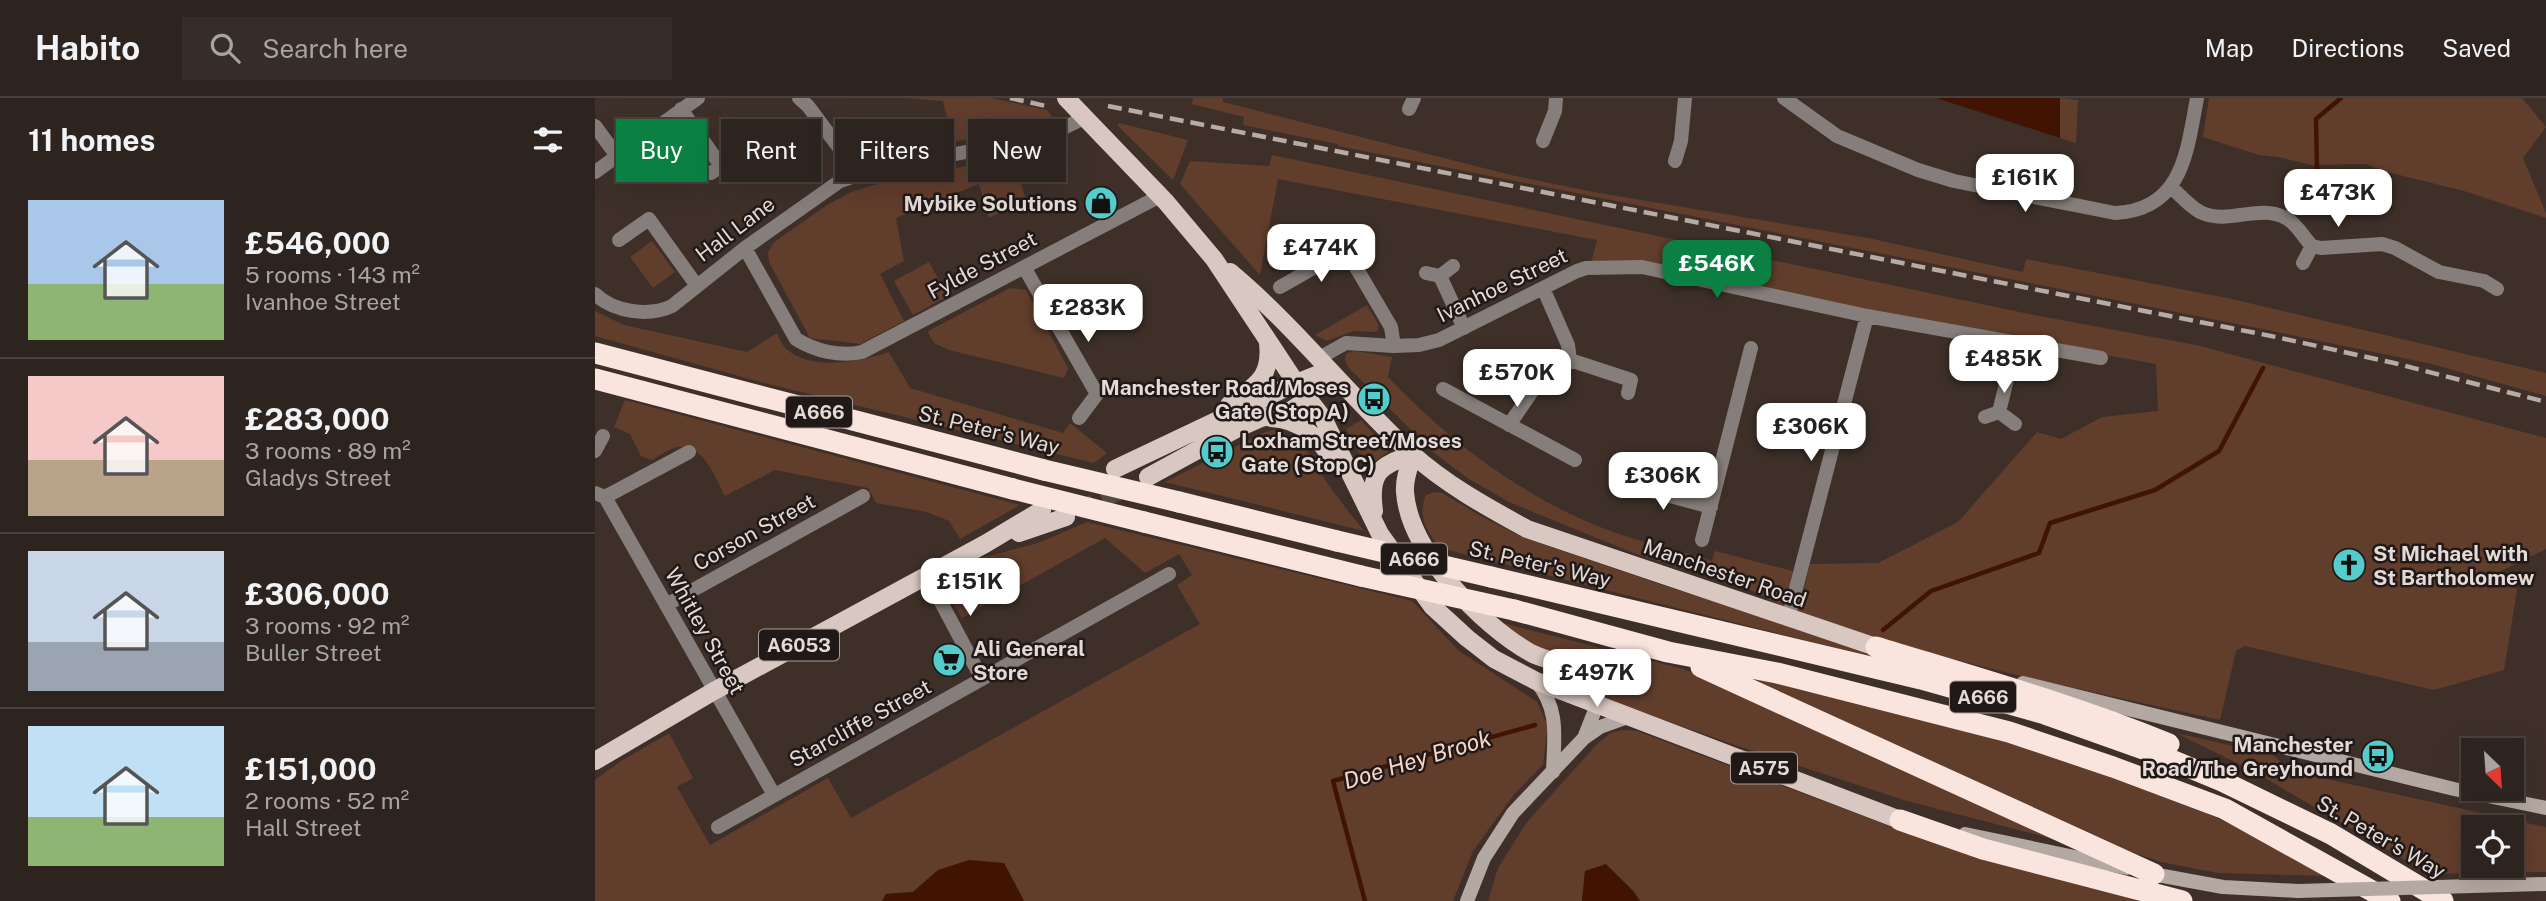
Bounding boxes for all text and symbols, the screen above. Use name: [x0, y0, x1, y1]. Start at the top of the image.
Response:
search box: [182, 17, 672, 80]
text: Habito: [35, 29, 140, 67]
icon: search: [206, 29, 244, 67]
text: Search here: [262, 33, 408, 64]
text: Map: [2205, 34, 2254, 62]
text: Directions: [2292, 34, 2404, 62]
text: Saved: [2442, 34, 2511, 62]
chip: Buy: [616, 119, 707, 182]
chip: Rent: [721, 119, 821, 182]
chip: Filters: [835, 119, 954, 182]
chip: New: [968, 119, 1066, 182]
icon: filters: [529, 121, 567, 159]
text: 11 homes: [28, 122, 155, 158]
pin: £161K: [1976, 155, 2074, 214]
text: £161K: [1992, 163, 2058, 190]
pin: £473K: [2289, 170, 2387, 229]
text: £473K: [2300, 178, 2376, 205]
shop icon: Mybike Solutions: [1082, 184, 1120, 222]
street label: Hall Lane: [691, 191, 779, 267]
place label: Mybike Solutions: [903, 191, 1077, 216]
text: £546,000: [245, 225, 390, 261]
pin: £474K: [1272, 225, 1370, 284]
street label: Fylde Street: [923, 226, 1041, 304]
icon: home: [84, 228, 168, 312]
text: £474K: [1283, 233, 1359, 260]
pin: £546K: [1668, 240, 1766, 300]
street label: Ivanhoe Street: [1433, 243, 1571, 327]
text: £546K: [1678, 249, 1756, 276]
text: 5 rooms · 143 m²: [245, 261, 420, 288]
pin: £283K: [1039, 285, 1137, 344]
text: Ivanhoe Street: [245, 288, 401, 315]
text: £283K: [1050, 293, 1126, 320]
pin: £485K: [1955, 336, 2053, 395]
text: £485K: [1965, 344, 2043, 371]
pin: £570K: [1468, 350, 1566, 409]
text: £570K: [1479, 358, 1555, 385]
place label: Manchester Road/Moses Gate (Stop A): [1100, 375, 1349, 424]
bus stop icon: Manchester Road/Moses Gate (Stop A): [1355, 380, 1393, 418]
road number: A666: [786, 396, 852, 428]
street label: St. Peter's Way: [916, 400, 1062, 460]
text: £283,000: [245, 401, 390, 437]
icon: home: [84, 404, 168, 488]
pin: £306K: [1762, 404, 1860, 463]
text: £306K: [1773, 412, 1849, 439]
place label: Loxham Street/Moses Gate (Stop C): [1241, 428, 1462, 477]
bus stop icon: Loxham Street/Moses Gate (Stop C): [1198, 433, 1236, 471]
text: 3 rooms · 89 m²: [245, 437, 411, 464]
pin: £306K: [1614, 452, 1712, 512]
text: £306K: [1625, 461, 1701, 488]
text: Gladys Street: [245, 464, 392, 491]
street label: Corson Street: [689, 488, 819, 576]
street label: Manchester Road: [1640, 533, 1810, 613]
street label: St. Peter's Way: [1467, 536, 1613, 592]
place label: St Michael with St Bartholomew: [2373, 541, 2535, 590]
road number: A666: [1381, 544, 1447, 574]
church icon: St Michael with St Bartholomew: [2330, 546, 2368, 584]
pin: £151K: [921, 559, 1019, 618]
street label: Whitley Street: [660, 563, 750, 699]
text: £151K: [937, 567, 1003, 594]
text: £306,000: [245, 576, 389, 612]
icon: home: [84, 579, 168, 663]
text: 3 rooms · 92 m²: [245, 612, 410, 639]
road number: A6053: [759, 630, 839, 660]
place label: Ali General Store: [973, 636, 1085, 685]
text: Buller Street: [245, 639, 382, 666]
supermarket icon: Ali General Store: [930, 641, 968, 679]
pin: £497K: [1548, 650, 1646, 709]
text: £497K: [1559, 658, 1635, 685]
street label: Starcliffe Street: [785, 674, 935, 772]
road number: A666: [1950, 682, 2016, 712]
water label: Doe Hey Brook: [1340, 724, 1495, 794]
place label: Manchester Road/The Greyhound: [2141, 732, 2353, 781]
bus stop icon: Manchester Road/The Greyhound: [2359, 737, 2397, 775]
north arrow: [2461, 738, 2523, 802]
map controls: [2461, 738, 2524, 878]
text: £151,000: [245, 751, 377, 787]
road number: A575: [1731, 752, 1797, 783]
icon: home: [84, 754, 168, 838]
text: 2 rooms · 52 m²: [245, 787, 409, 814]
street label: St. Peter's Way: [2312, 790, 2450, 884]
text: Hall Street: [245, 814, 362, 841]
button: locate: [2461, 815, 2524, 878]

